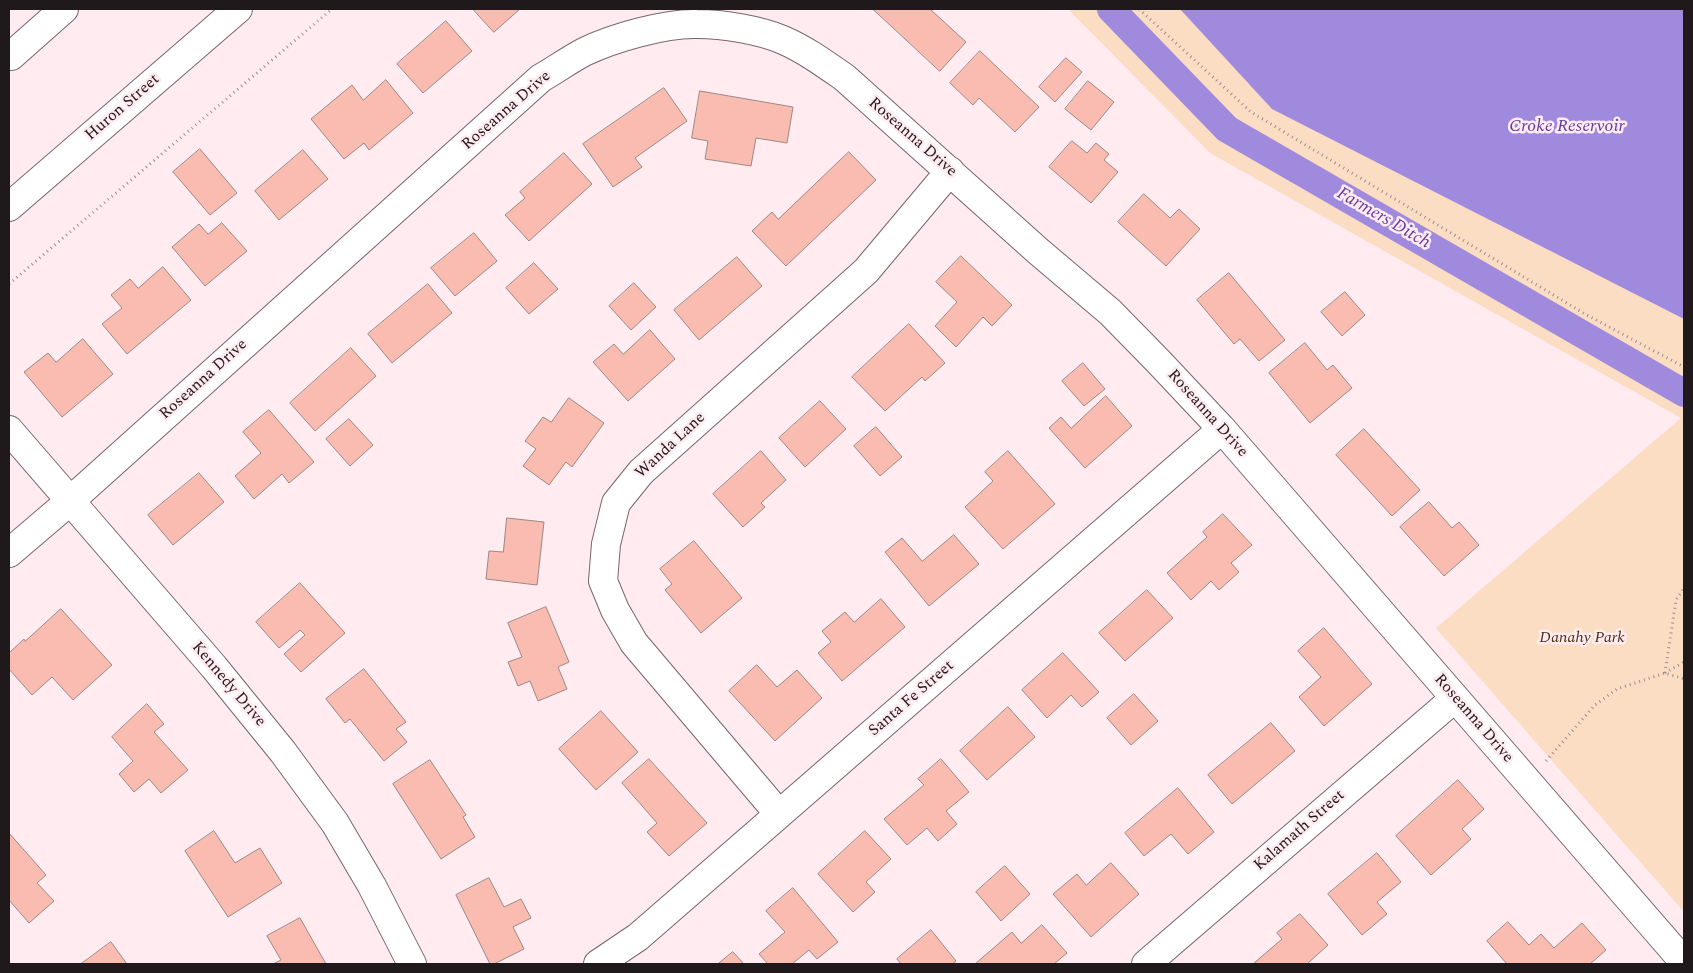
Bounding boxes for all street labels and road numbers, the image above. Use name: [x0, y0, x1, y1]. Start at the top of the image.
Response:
street label: Roseanna Drive: [459, 67, 555, 155]
street label: Huron Street: [82, 71, 164, 145]
street label: Roseanna Drive: [864, 94, 960, 182]
street label: Roseanna Drive: [156, 336, 252, 424]
street label: Roseanna Drive: [1163, 366, 1251, 462]
street label: Wanda Lane: [632, 409, 710, 483]
street label: Kennedy Drive: [187, 639, 269, 731]
street label: Santa Fe Street: [866, 657, 958, 741]
street label: Roseanna Drive: [1429, 671, 1517, 767]
street label: Kalamath Street: [1251, 786, 1349, 876]

